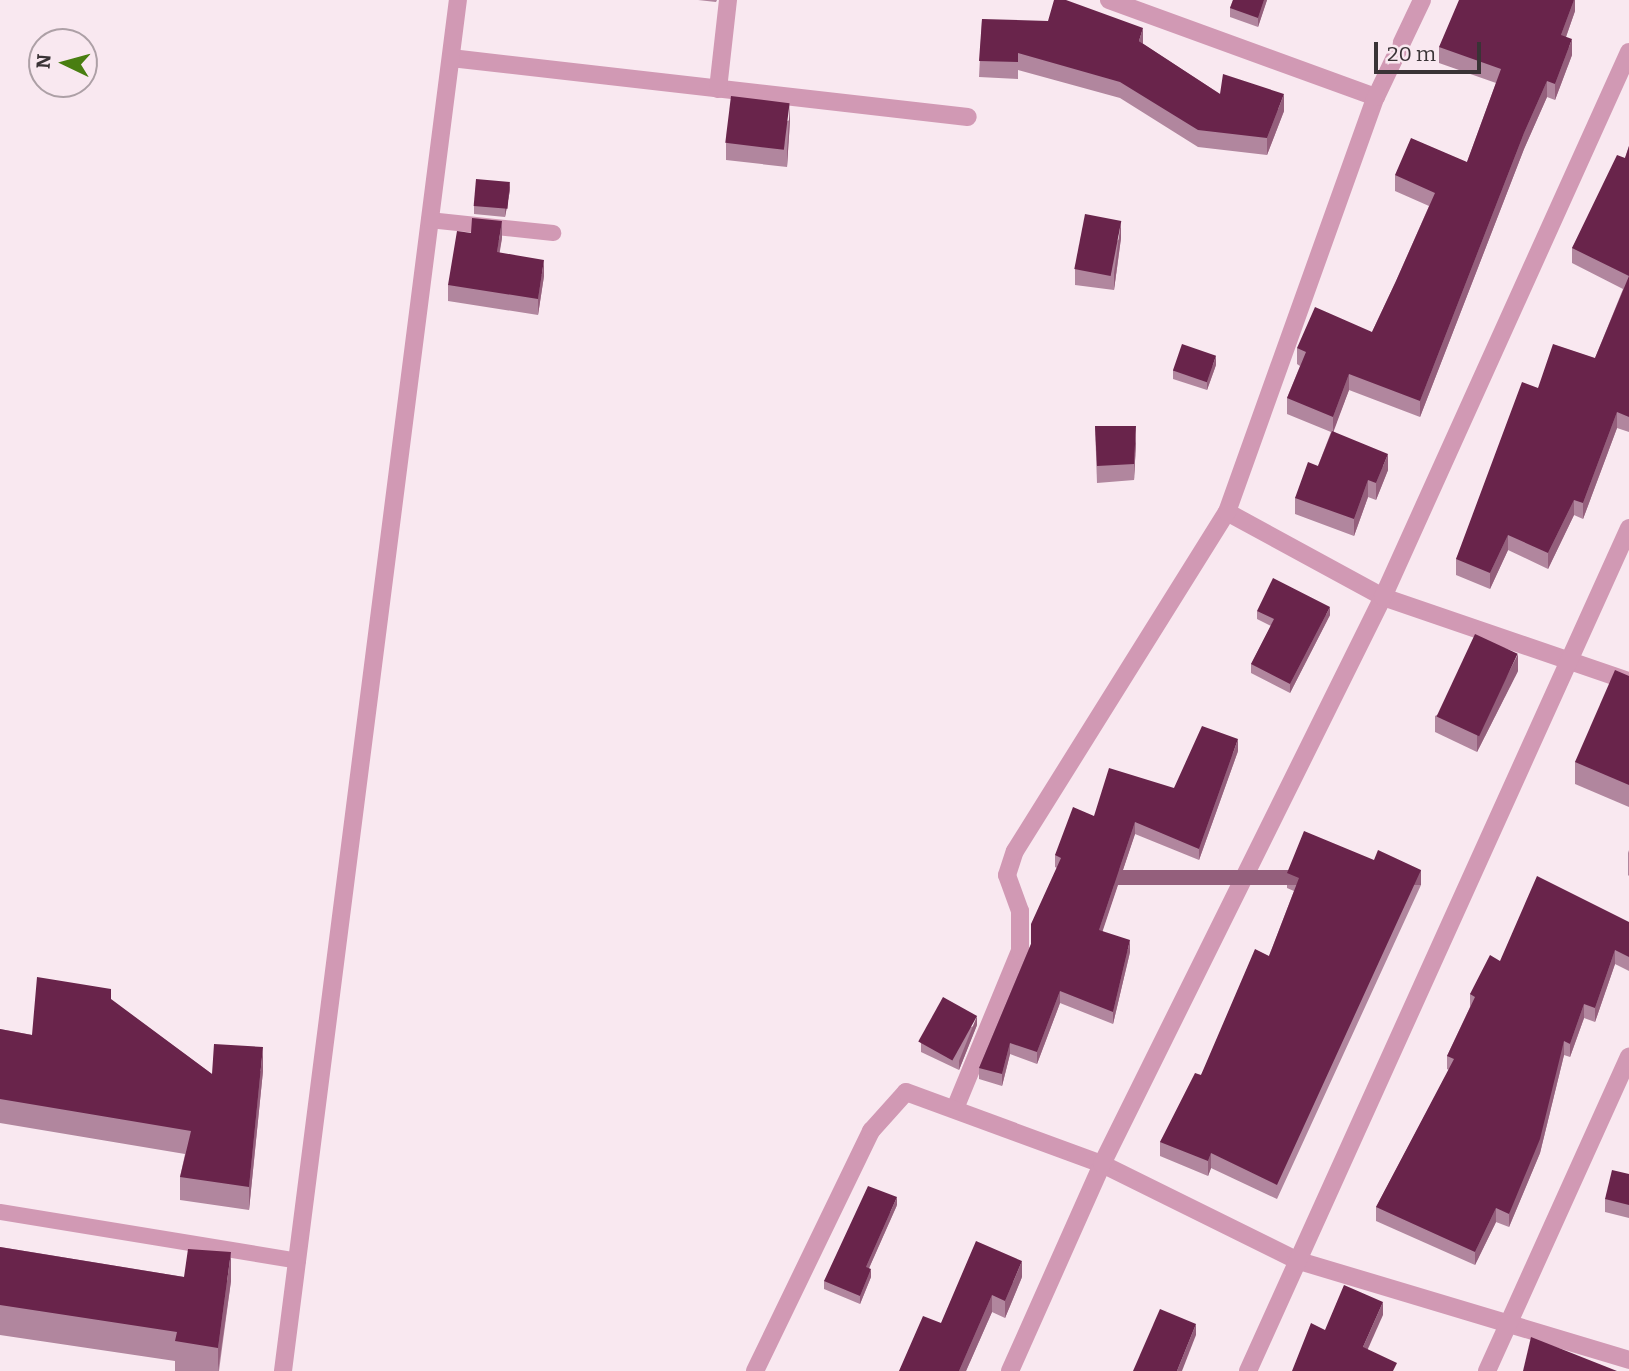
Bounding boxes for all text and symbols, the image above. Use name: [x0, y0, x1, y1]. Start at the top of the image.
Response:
north arrow: [28, 28, 98, 98]
scale bar: [1377, 28, 1484, 72]
text: 20 m: [1387, 41, 1436, 67]
text: N: [31, 53, 56, 70]

